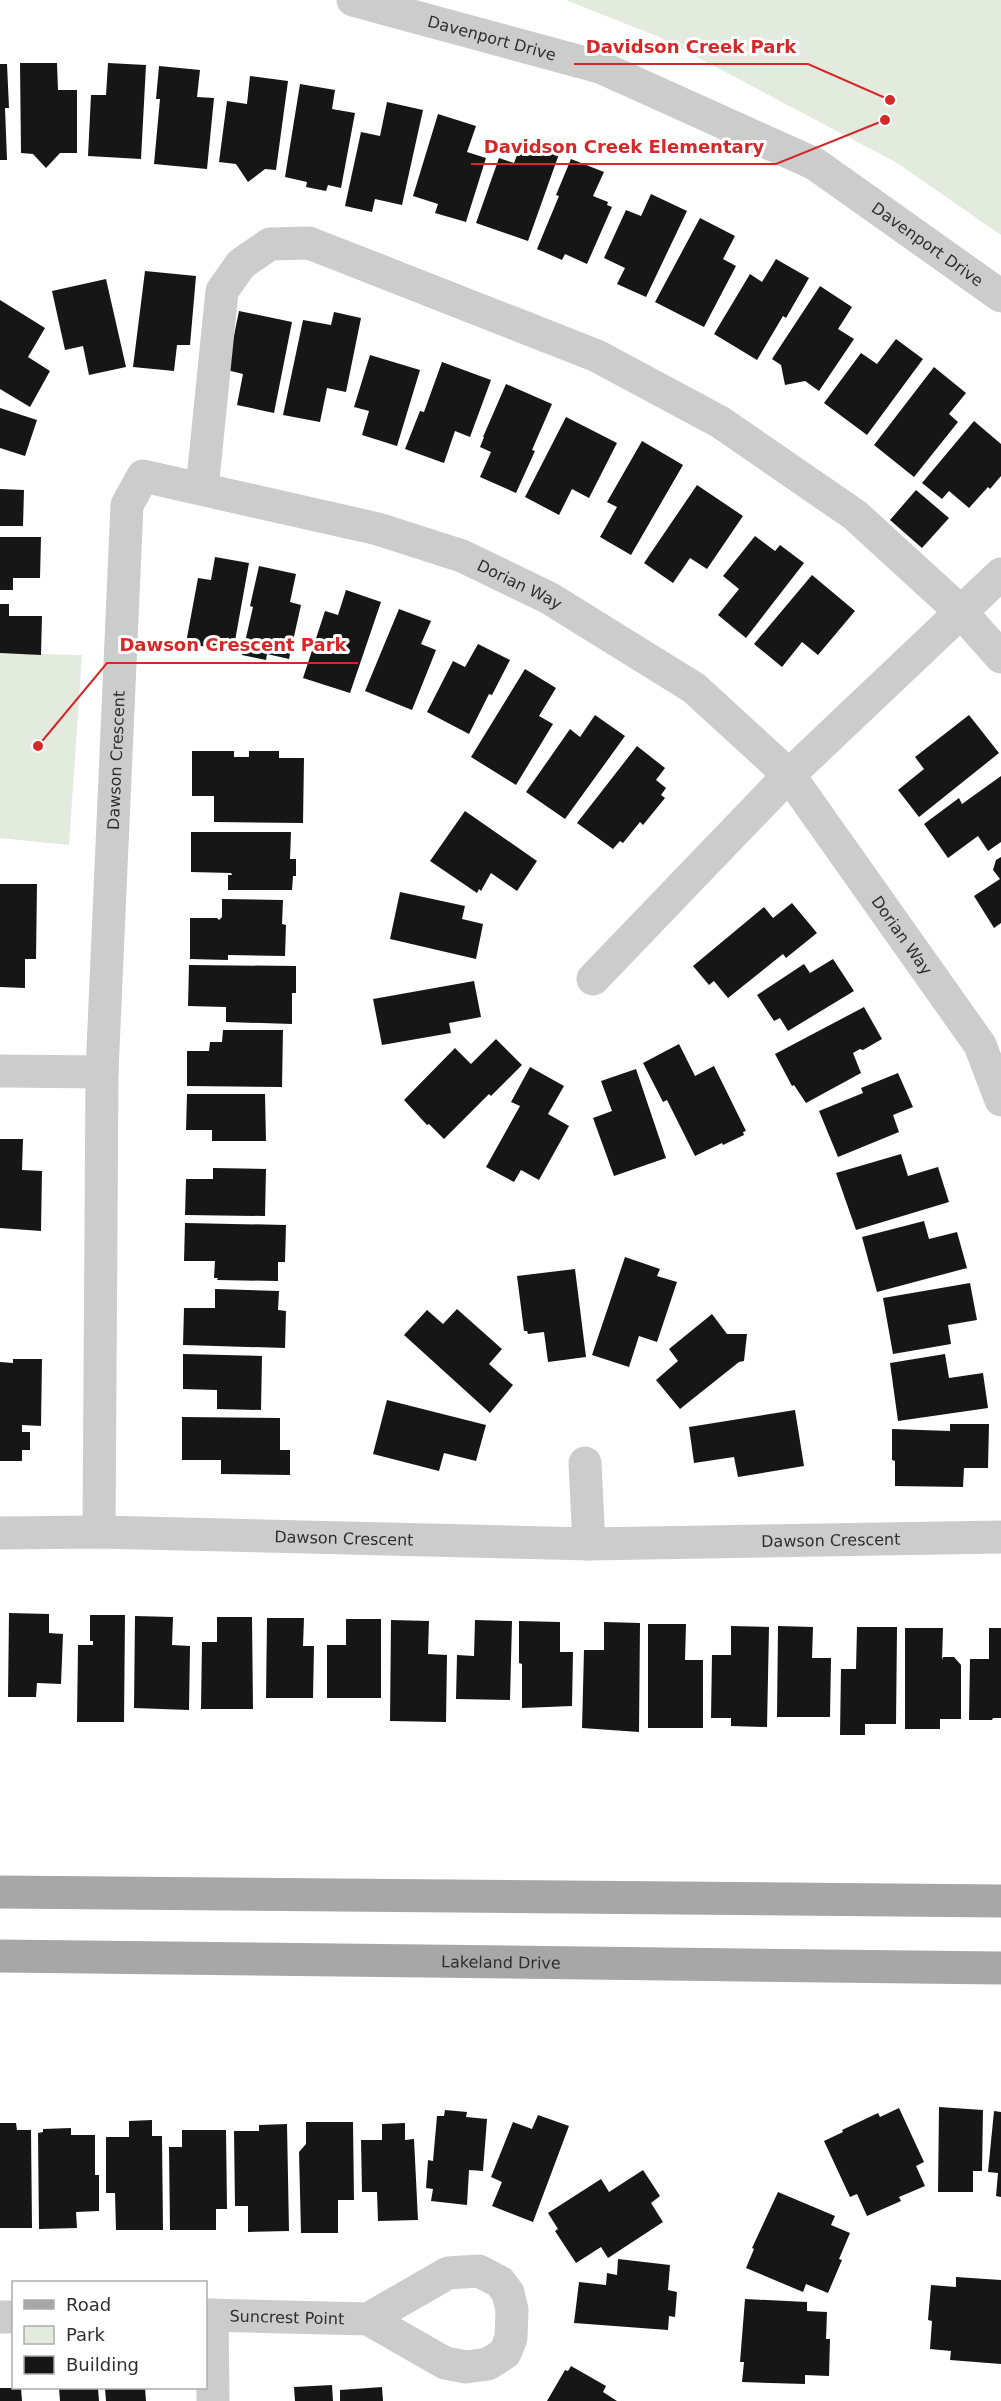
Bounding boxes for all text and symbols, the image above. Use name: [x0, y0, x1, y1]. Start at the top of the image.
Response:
street label: Davenport Drive: [426, 12, 558, 65]
callout: Davidson Creek Park: [574, 28, 808, 64]
text: Davidson Creek Park: [586, 36, 797, 57]
callout: Davidson Creek Elementary: [471, 128, 776, 164]
text: Davidson Creek Elementary: [484, 136, 765, 157]
street label: Davenport Drive: [868, 198, 987, 290]
street label: Dorian Way: [474, 556, 565, 614]
callout: Dawson Crescent Park: [107, 627, 358, 663]
text: Dawson Crescent Park: [119, 634, 348, 655]
street label: Dawson Crescent: [104, 690, 129, 830]
street label: Dorian Way: [867, 892, 936, 979]
street label: Dawson Crescent: [274, 1527, 414, 1550]
street label: Dawson Crescent: [761, 1530, 901, 1551]
street label: Lakeland Drive: [441, 1952, 561, 1973]
legend: [12, 2281, 207, 2389]
text: Road: [66, 2294, 111, 2315]
street label: Suncrest Point: [229, 2307, 345, 2328]
text: Park: [66, 2324, 105, 2345]
text: Building: [66, 2354, 139, 2375]

